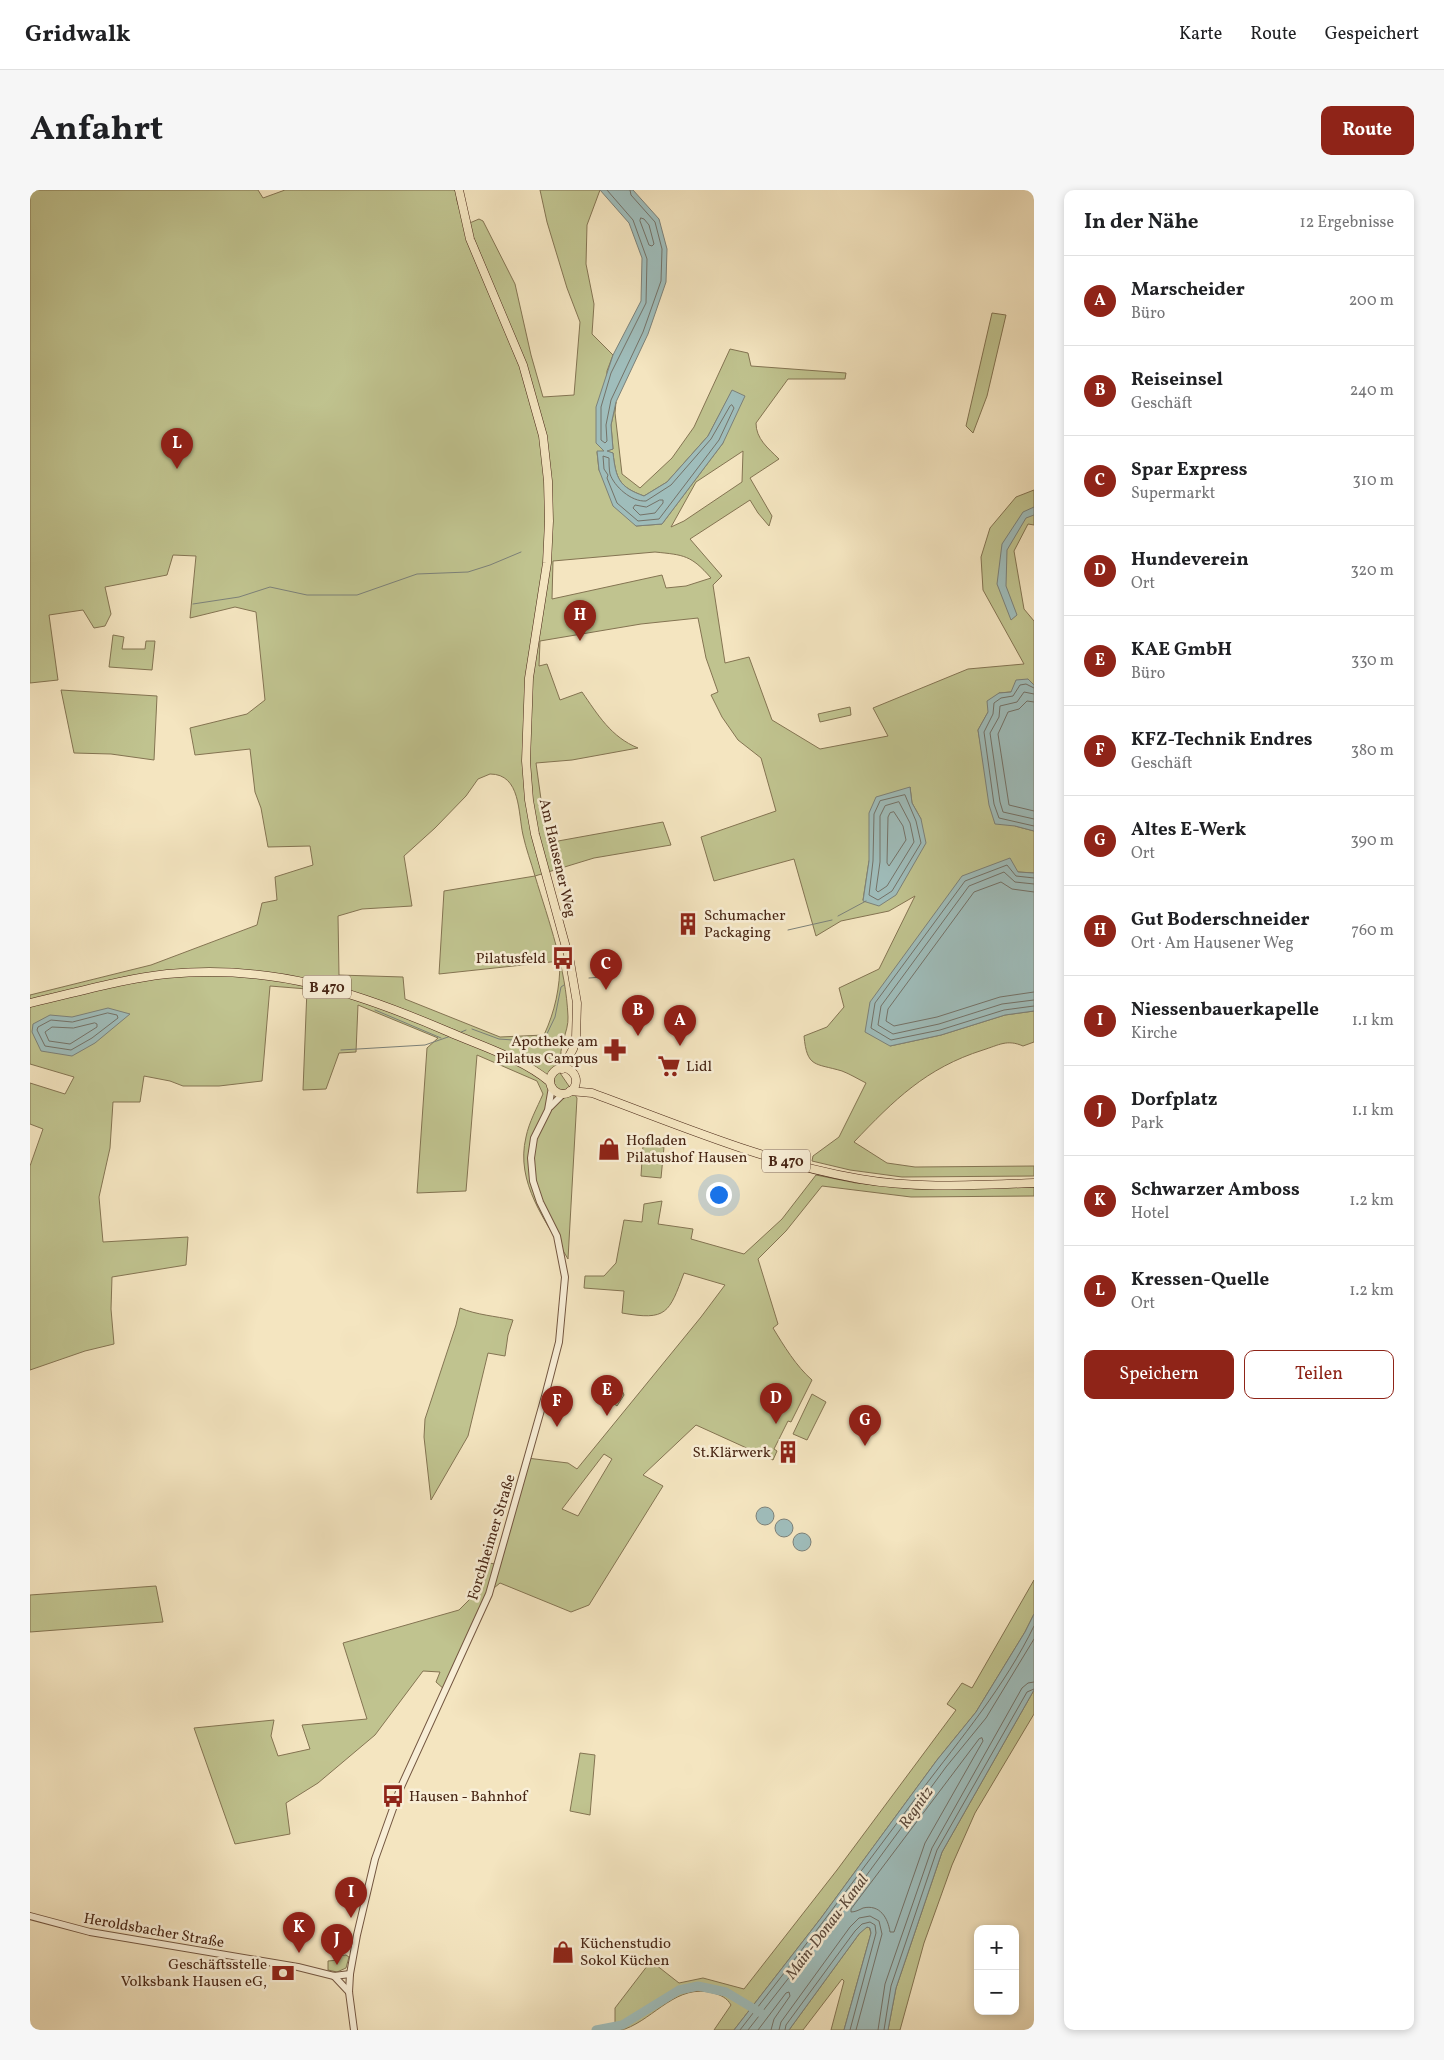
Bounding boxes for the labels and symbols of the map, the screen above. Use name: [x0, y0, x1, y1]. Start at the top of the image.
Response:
pin: L: [161, 428, 193, 469]
pin: H: [564, 600, 596, 641]
street label: Am Hausener Weg: [533, 797, 580, 920]
place label: Schumacher Packaging: [704, 906, 785, 944]
building icon: Schumacher Packaging: [675, 911, 701, 937]
bus stop icon: Pilatusfeld: [550, 945, 576, 971]
place label: Pilatusfeld: [476, 949, 546, 970]
pin: C: [590, 949, 622, 990]
road number: B 470: [303, 976, 351, 999]
pin: B: [622, 995, 654, 1036]
pin: A: [664, 1005, 696, 1046]
place label: Apotheke am Pilatus Campus: [496, 1032, 598, 1070]
pharmacy icon: Apotheke am Pilatus Campus: [602, 1037, 628, 1063]
supermarket icon: Lidl: [656, 1053, 682, 1079]
place label: Lidl: [686, 1057, 712, 1078]
place label: Hofladen Pilatushof Hausen: [626, 1131, 747, 1169]
shop icon: Hofladen Pilatushof Hausen: [596, 1136, 622, 1162]
road number: B 470: [762, 1149, 810, 1172]
your location: [706, 1182, 732, 1208]
pin: E: [591, 1375, 623, 1416]
pin: D: [760, 1383, 792, 1424]
pin: F: [541, 1386, 573, 1427]
pin: G: [849, 1405, 881, 1446]
building icon: St.Klärwerk: [775, 1439, 801, 1465]
place label: St.Klärwerk: [692, 1443, 771, 1464]
street label: Forchheimer Straße: [463, 1472, 522, 1603]
water label: Regnitz: [894, 1782, 939, 1834]
bus stop icon: Hausen - Bahnhof: [380, 1783, 406, 1809]
place label: Hausen - Bahnhof: [409, 1787, 529, 1808]
water label: Main-Donau-Kanal: [780, 1870, 874, 1985]
pin: I: [335, 1877, 367, 1918]
street label: Heroldsbacher Straße: [82, 1909, 226, 1954]
pin: K: [283, 1912, 315, 1953]
pin: J: [321, 1924, 353, 1965]
place label: Küchenstudio Sokol Küchen: [580, 1934, 671, 1972]
shop icon: Küchenstudio Sokol Küchen: [550, 1939, 576, 1965]
place label: Geschäftsstelle Volksbank Hausen eG,: [121, 1955, 267, 1993]
bank icon: Geschäftsstelle Volksbank Hausen eG,: [270, 1960, 296, 1986]

